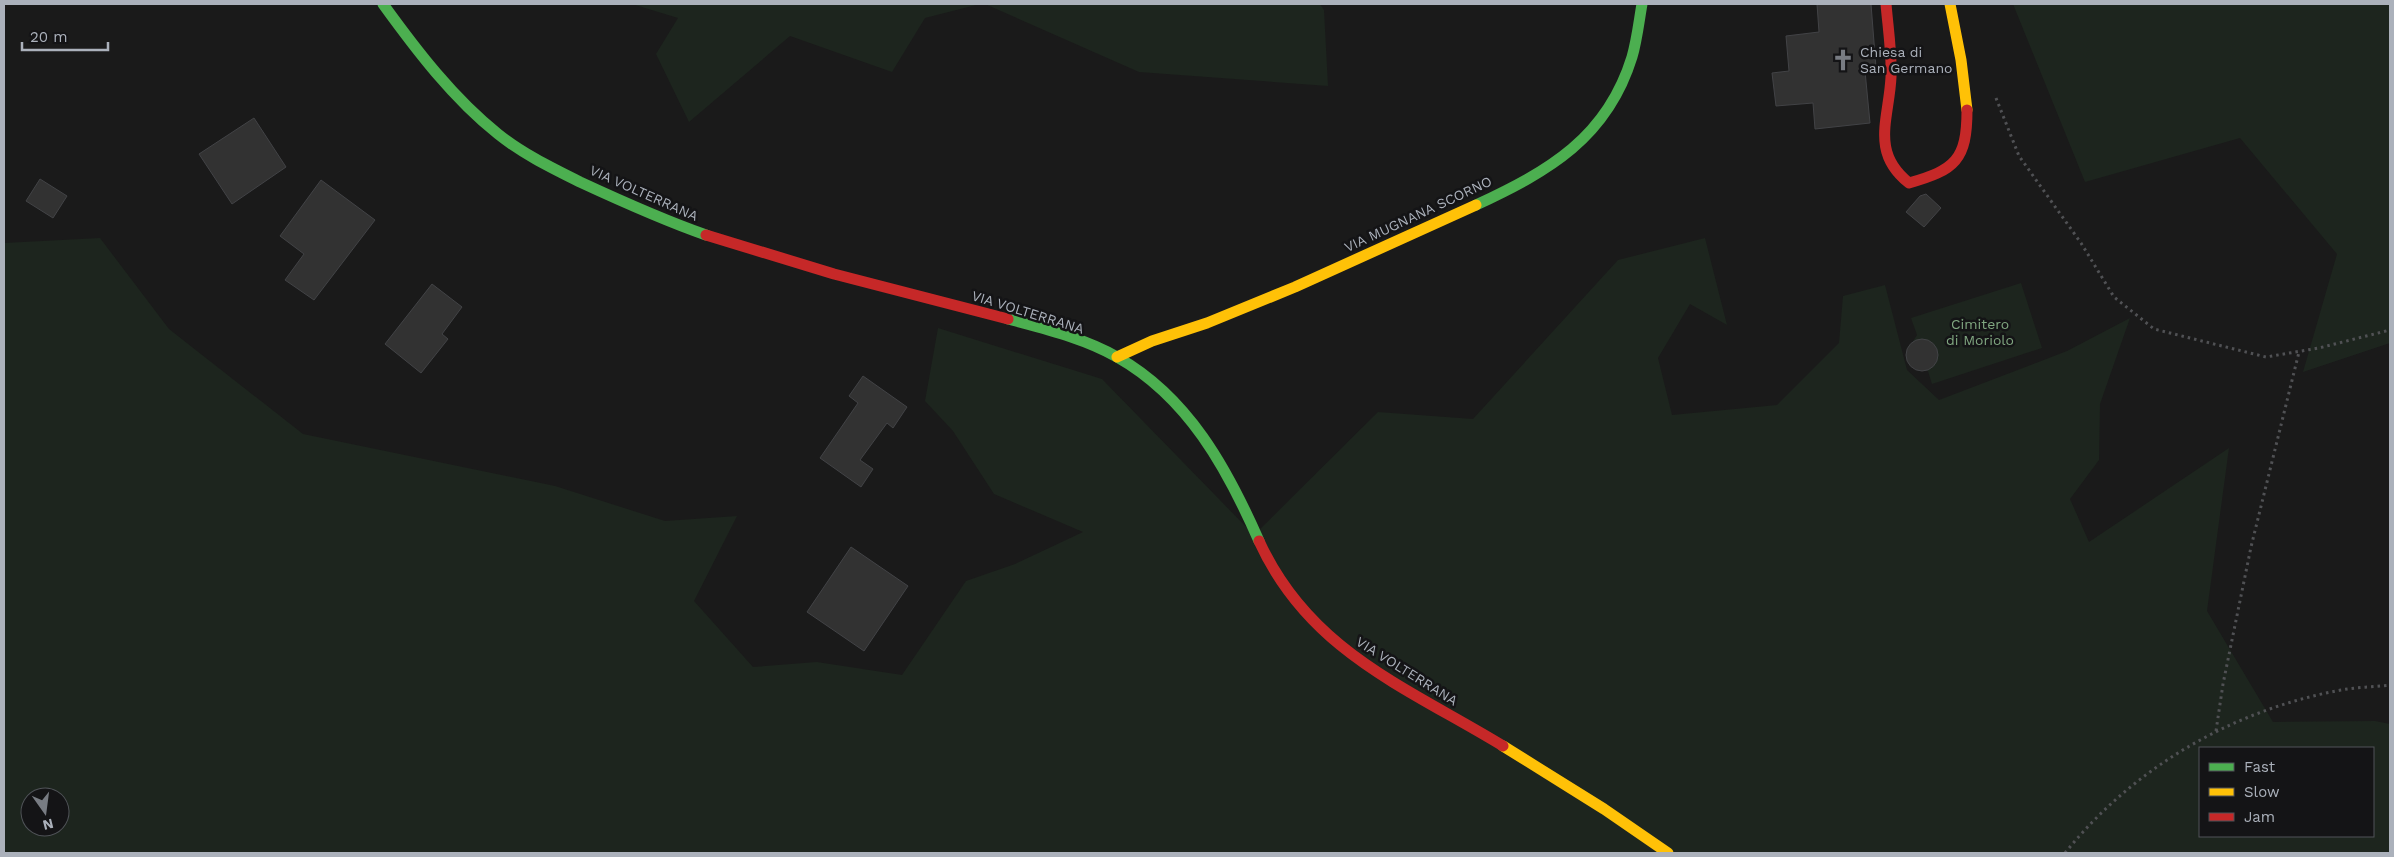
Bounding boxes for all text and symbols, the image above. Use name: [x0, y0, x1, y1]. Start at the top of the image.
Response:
scale bar: [22, 20, 109, 52]
text: 20 m: [30, 28, 68, 46]
place label: Chiesa di San Germano: [1860, 44, 1952, 76]
church icon: Chiesa di San Germano: [1830, 47, 1856, 73]
street label: VIA VOLTERRANA: [587, 162, 701, 224]
street label: VIA MUGNANA SCORNO: [1342, 173, 1494, 255]
street label: VIA VOLTERRANA: [970, 287, 1086, 337]
park label: Cimitero di Moriolo: [1946, 316, 2014, 348]
street label: VIA VOLTERRANA: [1353, 633, 1461, 709]
legend: [2199, 747, 2374, 837]
text: Fast: [2244, 758, 2276, 776]
text: Slow: [2244, 783, 2280, 801]
north arrow: [20, 787, 70, 837]
text: Jam: [2244, 808, 2275, 826]
text: N: [41, 816, 55, 834]

